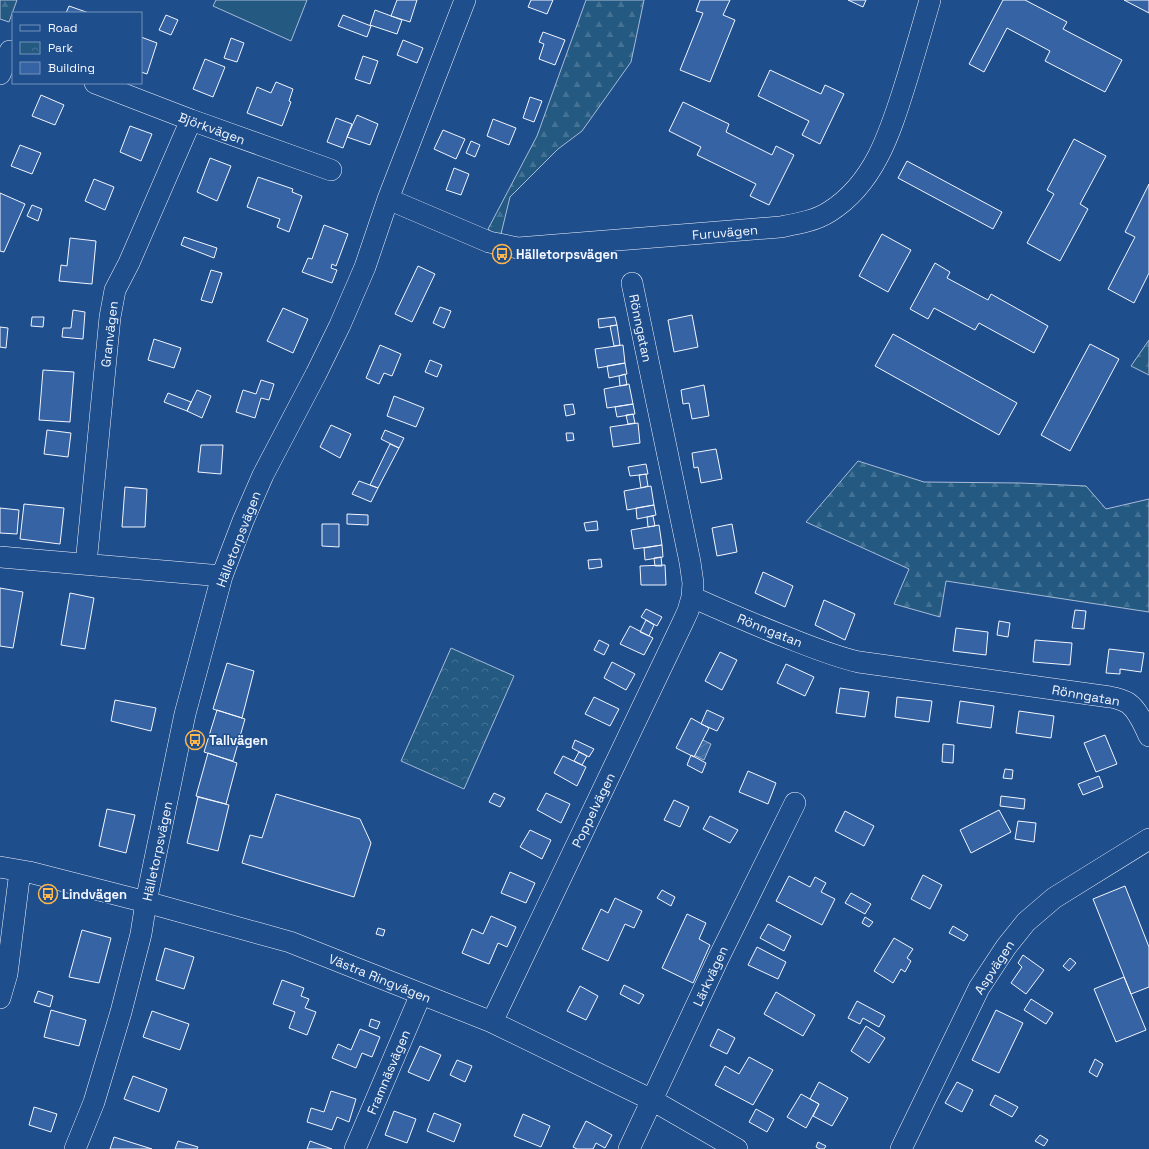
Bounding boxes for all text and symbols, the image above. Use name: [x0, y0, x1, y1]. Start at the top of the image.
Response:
legend: [12, 12, 142, 84]
text: Road: [48, 20, 77, 36]
text: Park: [48, 40, 73, 56]
text: Building: [48, 60, 95, 76]
street label: Björkvägen: [176, 109, 248, 148]
street label: Furuvägen: [691, 221, 759, 244]
bus stop icon: Hälletorpsvägen: [491, 243, 513, 265]
place label: Hälletorpsvägen: [516, 246, 618, 263]
street label: Rönngatan: [625, 293, 656, 364]
street label: Granvägen: [97, 300, 122, 368]
street label: Hälletorpsvägen: [212, 489, 265, 590]
street label: Rönngatan: [735, 610, 805, 651]
street label: Rönngatan: [1050, 681, 1121, 710]
bus stop icon: Tallvägen: [184, 729, 206, 751]
place label: Tallvägen: [209, 732, 268, 749]
street label: Poppelvägen: [568, 770, 619, 851]
street label: Hälletorpsvägen: [139, 800, 176, 903]
bus stop icon: Lindvägen: [37, 883, 59, 905]
place label: Lindvägen: [62, 886, 127, 903]
street label: Aspvägen: [971, 937, 1018, 998]
street label: Lärkvägen: [689, 943, 732, 1009]
street label: Västra Ringvägen: [326, 950, 434, 1007]
street label: Framnäsvägen: [363, 1027, 414, 1117]

